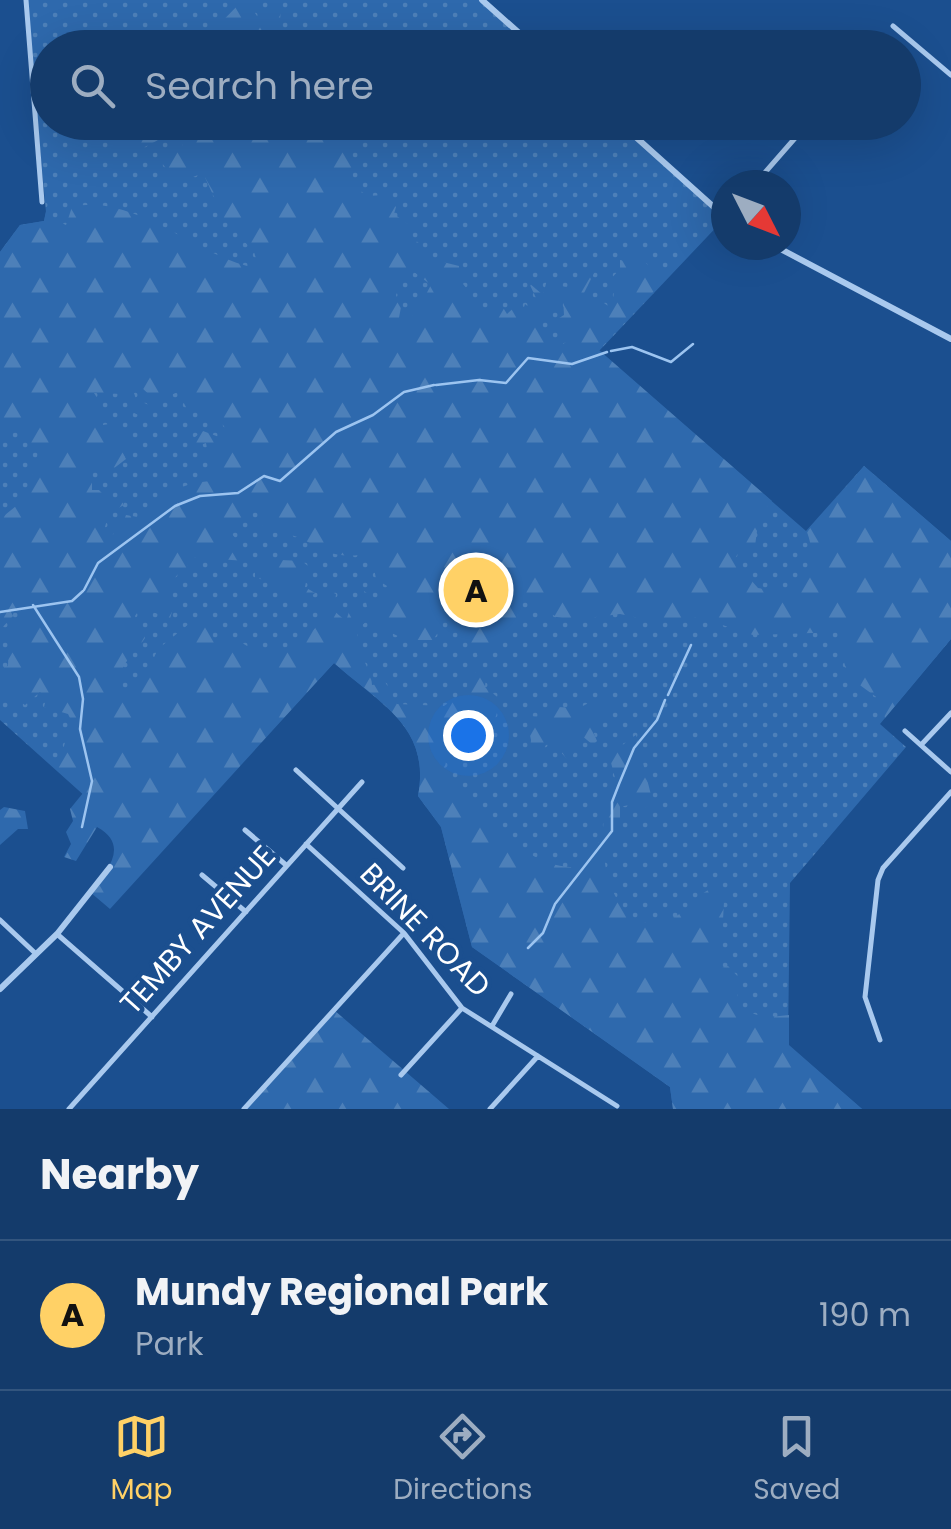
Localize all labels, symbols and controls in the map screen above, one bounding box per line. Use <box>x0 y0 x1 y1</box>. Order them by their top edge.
search box <box>30 30 921 140</box>
icon: search <box>65 58 120 113</box>
text: Search here <box>145 59 374 112</box>
north arrow <box>711 170 801 260</box>
pin: A <box>444 552 508 628</box>
your location <box>443 710 494 761</box>
street label: TEMBY AVENUE <box>110 836 285 1024</box>
street label: BRINE ROAD <box>350 853 500 1006</box>
text: Nearby <box>40 1145 199 1204</box>
text: Mundy Regional Park <box>135 1265 548 1318</box>
text: A <box>61 1292 84 1337</box>
text: 190 m <box>819 1292 911 1337</box>
text: Park <box>135 1321 204 1366</box>
tab: Map <box>110 1409 172 1511</box>
tab: Directions <box>393 1409 532 1511</box>
tab: Saved <box>753 1409 841 1511</box>

